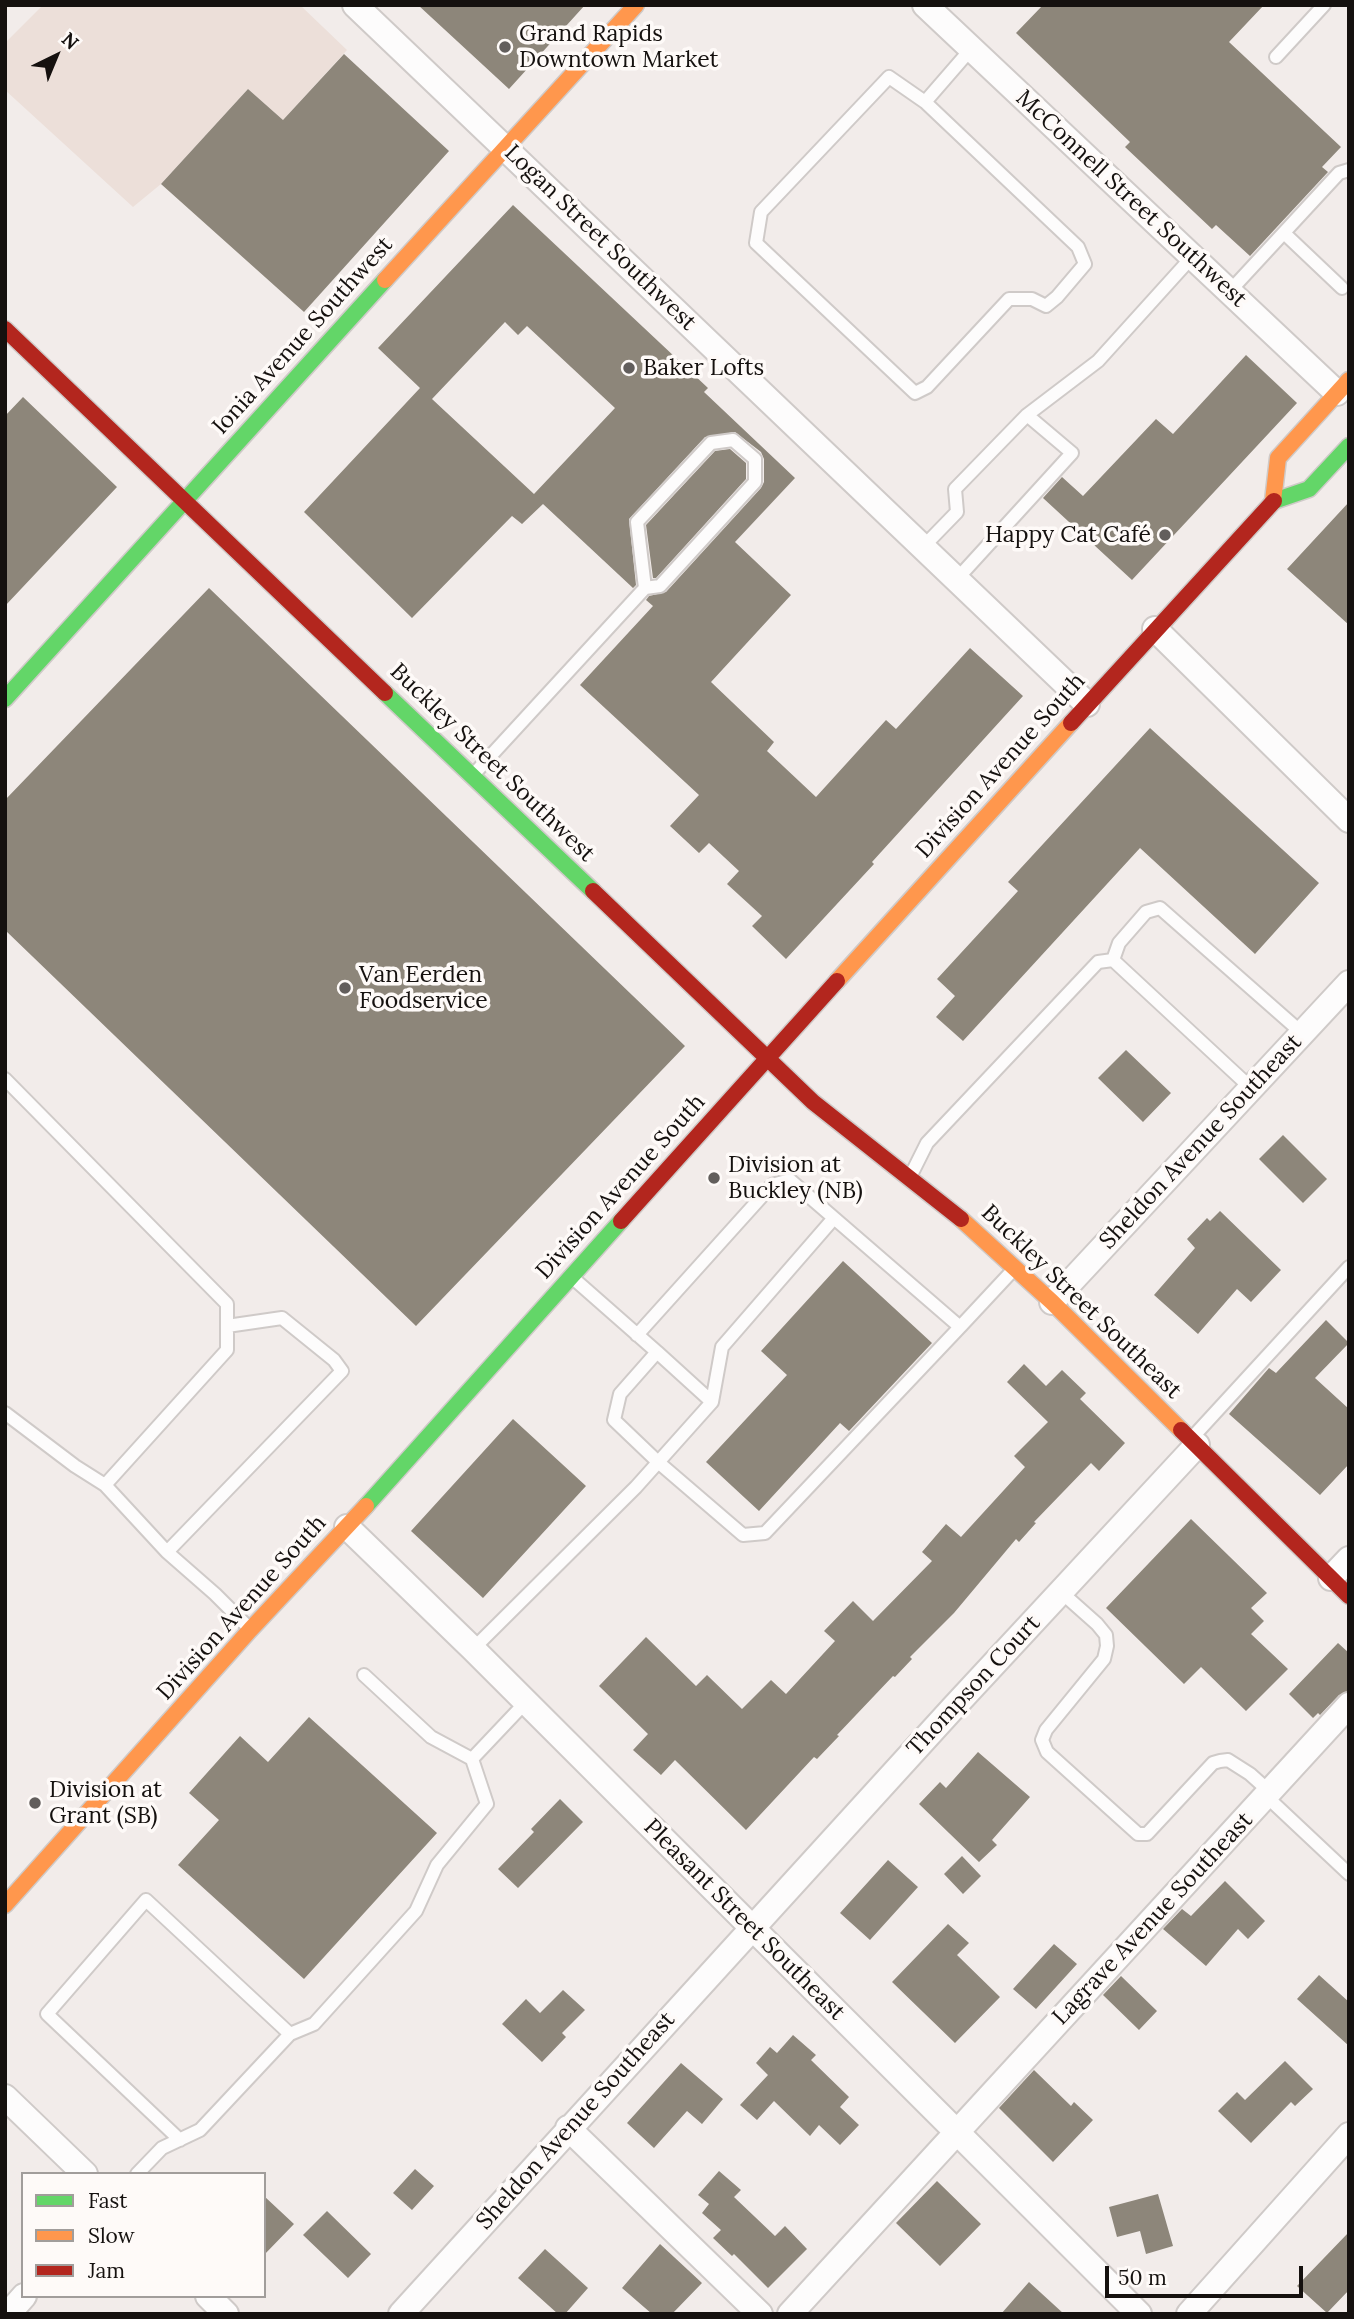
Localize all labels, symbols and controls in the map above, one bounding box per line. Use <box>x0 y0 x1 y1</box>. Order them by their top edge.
place label: Grand Rapids Downtown Market <box>519 20 718 74</box>
north arrow <box>21 21 91 91</box>
text: N <box>57 27 84 54</box>
marker: Grand Rapids Downtown Market <box>497 39 513 55</box>
street label: McConnell Street Southwest <box>1010 85 1252 313</box>
street label: Logan Street Southwest <box>498 139 702 337</box>
street label: Ionia Avenue Southwest <box>207 232 399 440</box>
place label: Baker Lofts <box>643 354 764 382</box>
marker: Baker Lofts <box>621 360 637 376</box>
place label: Happy Cat Café <box>985 521 1151 549</box>
marker: Happy Cat Café <box>1157 527 1173 543</box>
street label: Buckley Street Southwest <box>384 658 600 868</box>
street label: Division Avenue South <box>911 668 1091 864</box>
place label: Van Eerden Foodservice <box>359 961 488 1015</box>
marker: Van Eerden Foodservice <box>337 980 353 996</box>
street label: Sheldon Avenue Southeast <box>1094 1029 1308 1255</box>
street label: Division Avenue South <box>531 1089 711 1285</box>
place label: Division at Buckley (NB) <box>728 1151 863 1205</box>
marker: Division at Buckley (NB) <box>706 1170 722 1186</box>
street label: Buckley Street Southeast <box>975 1199 1187 1405</box>
street label: Division Avenue South <box>152 1510 332 1706</box>
street label: Thompson Court <box>902 1610 1046 1762</box>
place label: Division at Grant (SB) <box>49 1776 162 1830</box>
marker: Division at Grant (SB) <box>27 1795 43 1811</box>
street label: Lagrave Avenue Southeast <box>1047 1807 1259 2031</box>
street label: Pleasant Street Southeast <box>638 1814 850 2026</box>
street label: Sheldon Avenue Southeast <box>471 2006 681 2236</box>
legend <box>21 2172 266 2298</box>
text: Fast <box>88 2187 127 2214</box>
text: Slow <box>88 2222 135 2249</box>
scale bar <box>1109 2252 1307 2296</box>
text: Jam <box>88 2257 125 2284</box>
text: 50 m <box>1118 2264 1167 2291</box>

